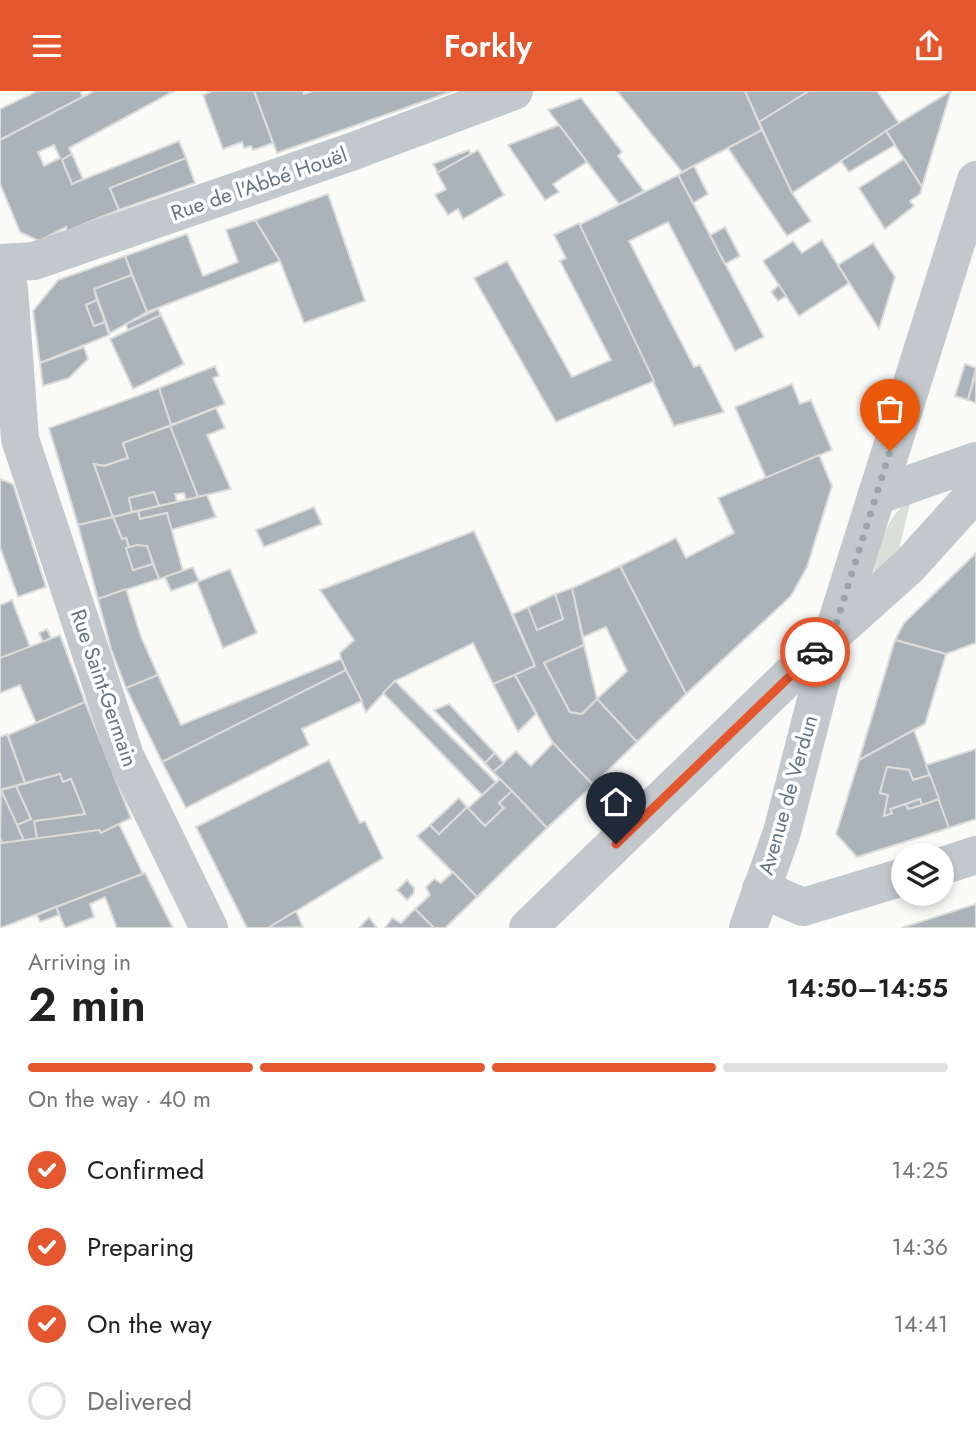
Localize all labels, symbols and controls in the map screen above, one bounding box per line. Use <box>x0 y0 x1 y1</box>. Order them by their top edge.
text: Forkly <box>444 23 532 69</box>
icon: menu <box>28 27 66 65</box>
icon: share <box>910 27 948 65</box>
street label: Rue de l'Abbé Houël <box>167 140 351 228</box>
pin <box>860 379 920 451</box>
icon: bag <box>871 390 909 428</box>
street label: Rue Saint-Germain <box>63 605 145 771</box>
courier <box>780 617 850 687</box>
icon: car <box>796 633 834 671</box>
street label: Avenue de Verdun <box>751 712 825 878</box>
pin <box>586 772 646 844</box>
icon: home <box>597 783 635 821</box>
map controls <box>891 843 954 906</box>
button: layers <box>891 843 954 906</box>
text: Arriving in <box>28 945 131 979</box>
text: 14:50–14:55 <box>787 969 948 1007</box>
text: 2 min <box>28 972 146 1038</box>
text: On the way · 40 m <box>28 1082 211 1116</box>
icon: check <box>28 1151 66 1189</box>
text: Confirmed <box>87 1151 204 1189</box>
text: 14:25 <box>891 1153 948 1187</box>
icon: check <box>28 1228 66 1266</box>
text: Preparing <box>87 1228 194 1266</box>
text: 14:36 <box>892 1230 948 1264</box>
icon: check <box>28 1305 66 1343</box>
text: On the way <box>87 1305 212 1343</box>
text: 14:41 <box>894 1307 948 1341</box>
text: Delivered <box>87 1382 192 1420</box>

